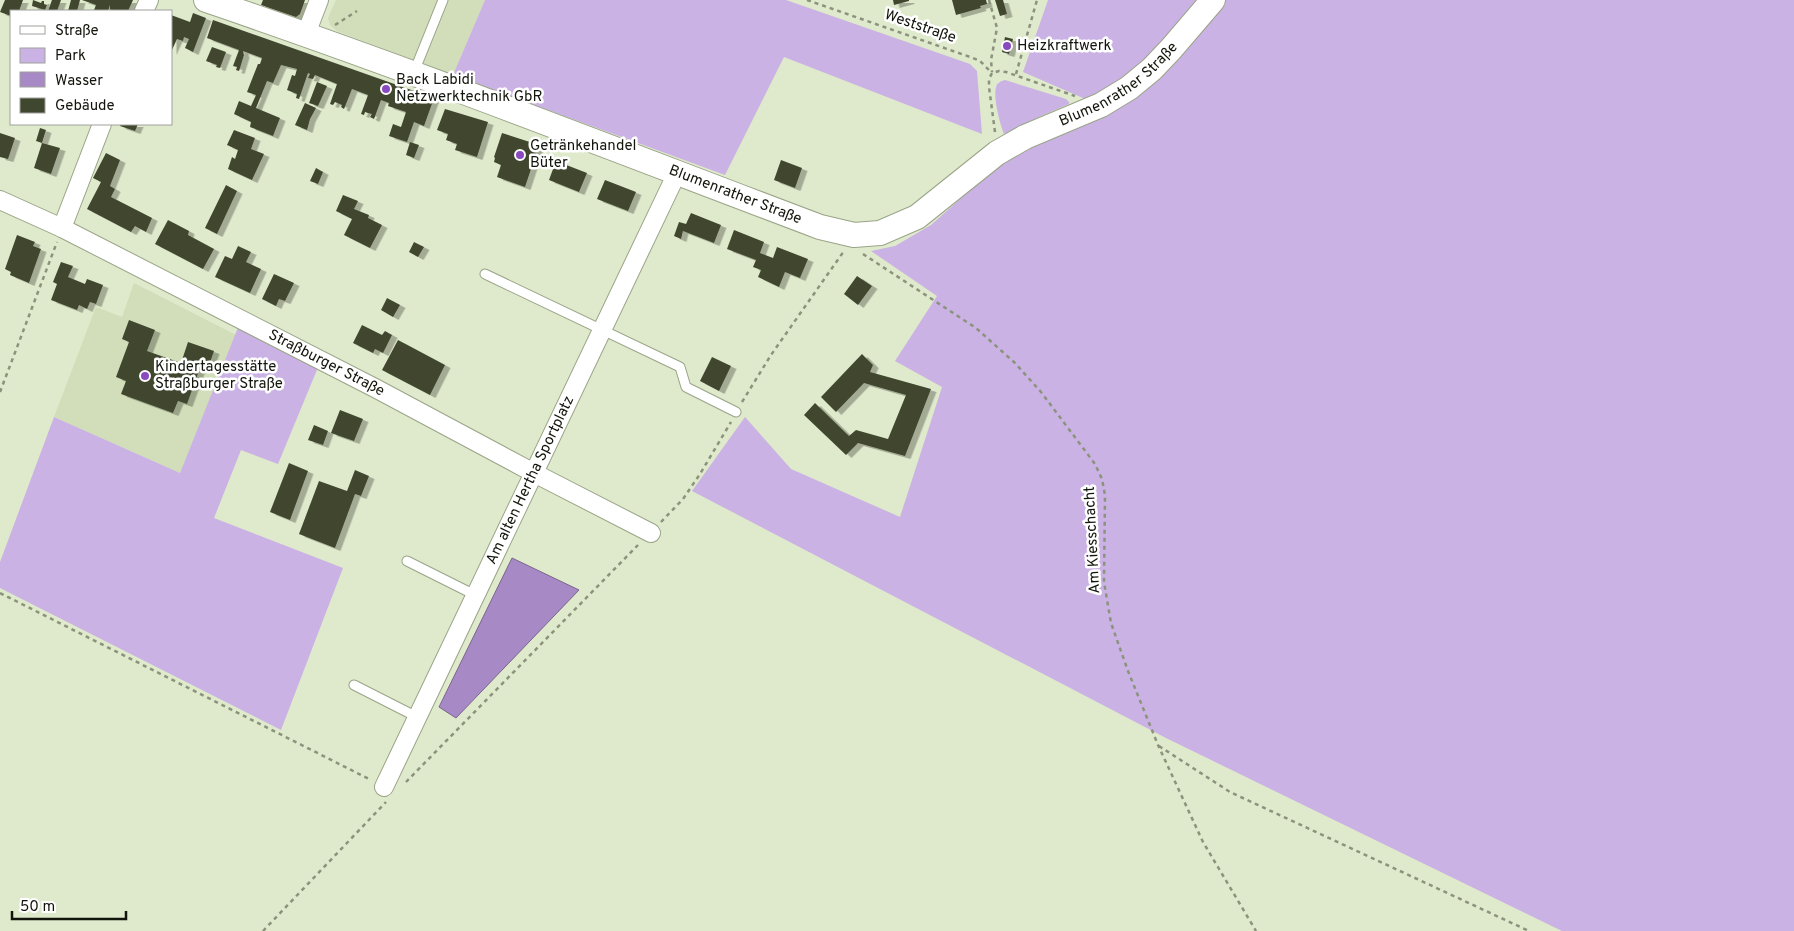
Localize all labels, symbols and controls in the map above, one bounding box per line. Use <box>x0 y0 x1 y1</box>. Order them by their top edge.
street label: Weststraße <box>882 6 958 48</box>
legend <box>10 10 172 125</box>
text: Straße <box>55 22 99 41</box>
place label: Heizkraftwerk <box>1017 37 1112 56</box>
street label: Blumenrather Straße <box>1056 38 1182 131</box>
marker: Heizkraftwerk <box>1001 40 1013 52</box>
text: Park <box>55 47 86 66</box>
place label: Back Labidi Netzwerktechnik GbR <box>396 71 542 107</box>
text: Wasser <box>55 72 103 91</box>
marker: Back Labidi Netzwerktechnik GbR <box>380 83 392 95</box>
text: Gebäude <box>55 97 115 116</box>
place label: Getränkehandel Büter <box>530 137 636 173</box>
marker: Getränkehandel Büter <box>514 149 526 161</box>
street label: Blumenrather Straße <box>666 161 804 229</box>
street label: Straßburger Straße <box>265 326 388 401</box>
place label: Kindertagesstätte Straßburger Straße <box>155 358 283 394</box>
marker: Kindertagesstätte Straßburger Straße <box>139 370 151 382</box>
street label: Am alten Hertha Sportplatz <box>482 393 579 568</box>
street label: Am Kiesschacht <box>1081 486 1105 594</box>
scale bar <box>12 888 126 920</box>
text: 50 m <box>20 898 55 917</box>

